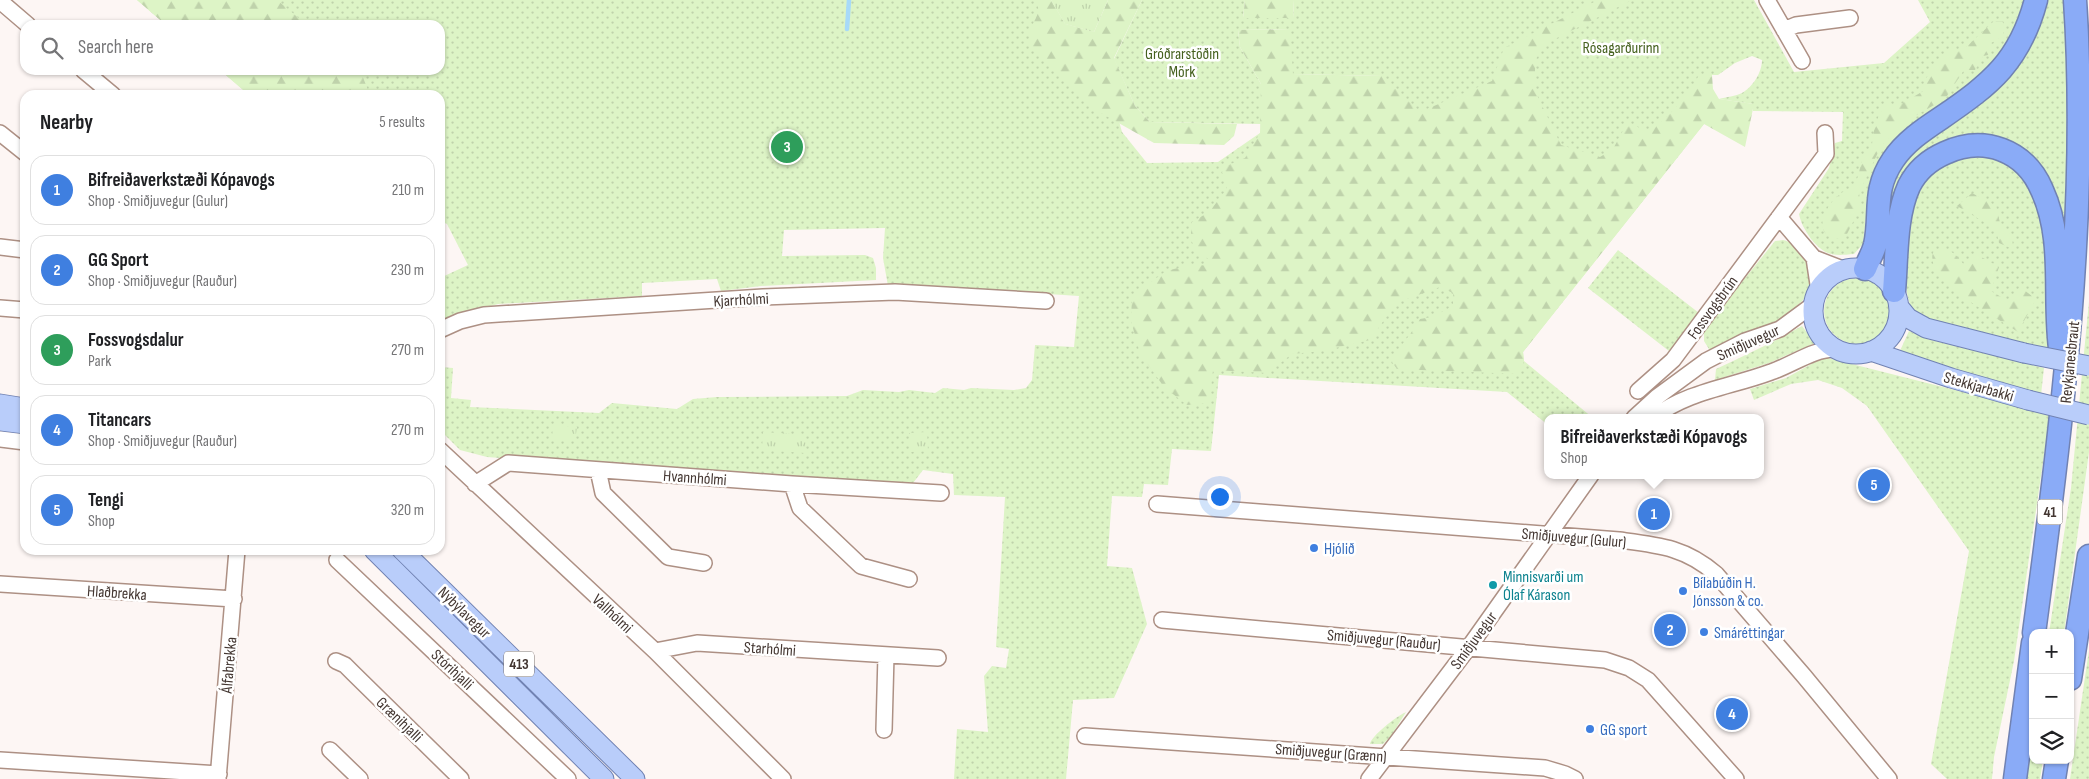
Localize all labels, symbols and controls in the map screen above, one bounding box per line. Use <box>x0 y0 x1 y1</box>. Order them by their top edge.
search box <box>20 20 445 75</box>
icon: search <box>38 34 66 62</box>
text: Search here <box>78 36 154 59</box>
park label: Rósagarðurinn <box>1583 39 1659 58</box>
park label: Gróðrarstöðin Mörk <box>1145 45 1219 82</box>
text: Nearby <box>40 110 93 135</box>
text: 5 results <box>379 113 425 132</box>
pin: 3 <box>771 128 803 166</box>
text: Bifreiðaverkstæði Kópavogs <box>88 169 275 192</box>
text: 1 <box>54 181 60 200</box>
text: 210 m <box>392 181 424 200</box>
text: Shop · Smiðjuvegur (Gulur) <box>88 192 228 211</box>
text: GG Sport <box>88 249 148 272</box>
text: 2 <box>53 261 61 280</box>
text: 230 m <box>391 261 424 280</box>
text: Shop · Smiðjuvegur (Rauður) <box>88 272 237 291</box>
street label: Fossvogsbrún <box>1684 273 1742 343</box>
street label: Kjarrhólmi <box>713 290 769 311</box>
street label: Reykjanesbraut <box>2057 320 2084 404</box>
street label: Smiðjuvegur <box>1714 321 1783 366</box>
text: Fossvogsdalur <box>88 329 184 352</box>
text: 3 <box>53 341 61 360</box>
text: 270 m <box>391 341 424 360</box>
text: Park <box>88 352 111 371</box>
street label: Stekkjarbakki <box>1941 368 2016 406</box>
text: Titancars <box>88 409 151 432</box>
popup <box>1544 414 1764 479</box>
text: 4 <box>53 421 61 440</box>
text: 270 m <box>391 421 424 440</box>
text: Bifreiðaverkstæði Kópavogs <box>1561 426 1747 449</box>
text: Shop · Smiðjuvegur (Rauður) <box>88 432 237 451</box>
text: Shop <box>1561 449 1588 468</box>
pin: 5 <box>1858 466 1890 504</box>
street label: Hvannhólmi <box>662 467 727 490</box>
your location <box>1207 484 1233 510</box>
text: Tengi <box>88 489 124 512</box>
pin: 1 <box>1638 495 1670 533</box>
road number: 41 <box>2038 500 2062 524</box>
text: 5 <box>53 501 61 520</box>
text: 320 m <box>391 501 424 520</box>
text: Shop <box>88 512 115 531</box>
street label: Smiðjuvegur (Gulur) <box>1521 524 1627 553</box>
place label: Hjólið <box>1324 540 1355 559</box>
marker: Hjólið <box>1308 542 1320 554</box>
place label: Minnisvarði um Ólaf Kárason <box>1503 568 1583 605</box>
place label: Bílabúðin H. Jónsson & co. <box>1692 574 1764 611</box>
marker: Minnisvarði um Ólaf Kárason <box>1487 579 1499 591</box>
street label: Hlaðbrekka <box>86 582 147 605</box>
street label: Nýbýlavegur <box>434 583 495 643</box>
marker: Bílabúðin H. Jónsson & co. <box>1677 585 1689 597</box>
street label: Vallhólmi <box>588 591 636 638</box>
street label: Smiðjuvegur <box>1447 608 1502 673</box>
pin: 2 <box>1654 611 1686 649</box>
place label: Smáréttingar <box>1714 624 1785 643</box>
street label: Smiðjuvegur (Rauður) <box>1326 626 1441 655</box>
marker: Smáréttingar <box>1698 626 1710 638</box>
map controls <box>2029 629 2074 764</box>
button: + <box>2029 629 2074 674</box>
street label: Álfabrekka <box>217 636 241 695</box>
street label: Starhólmi <box>743 638 797 661</box>
street label: Stórihjalli <box>427 646 477 694</box>
road number: 413 <box>504 652 534 676</box>
button: − <box>2029 674 2074 719</box>
street label: Grænihjalli <box>372 693 426 747</box>
pin: 4 <box>1716 695 1748 733</box>
button: layers <box>2029 719 2074 764</box>
place label: GG sport <box>1600 721 1647 740</box>
marker: GG sport <box>1584 723 1596 735</box>
street label: Smiðjuvegur (Grænn) <box>1275 740 1387 767</box>

